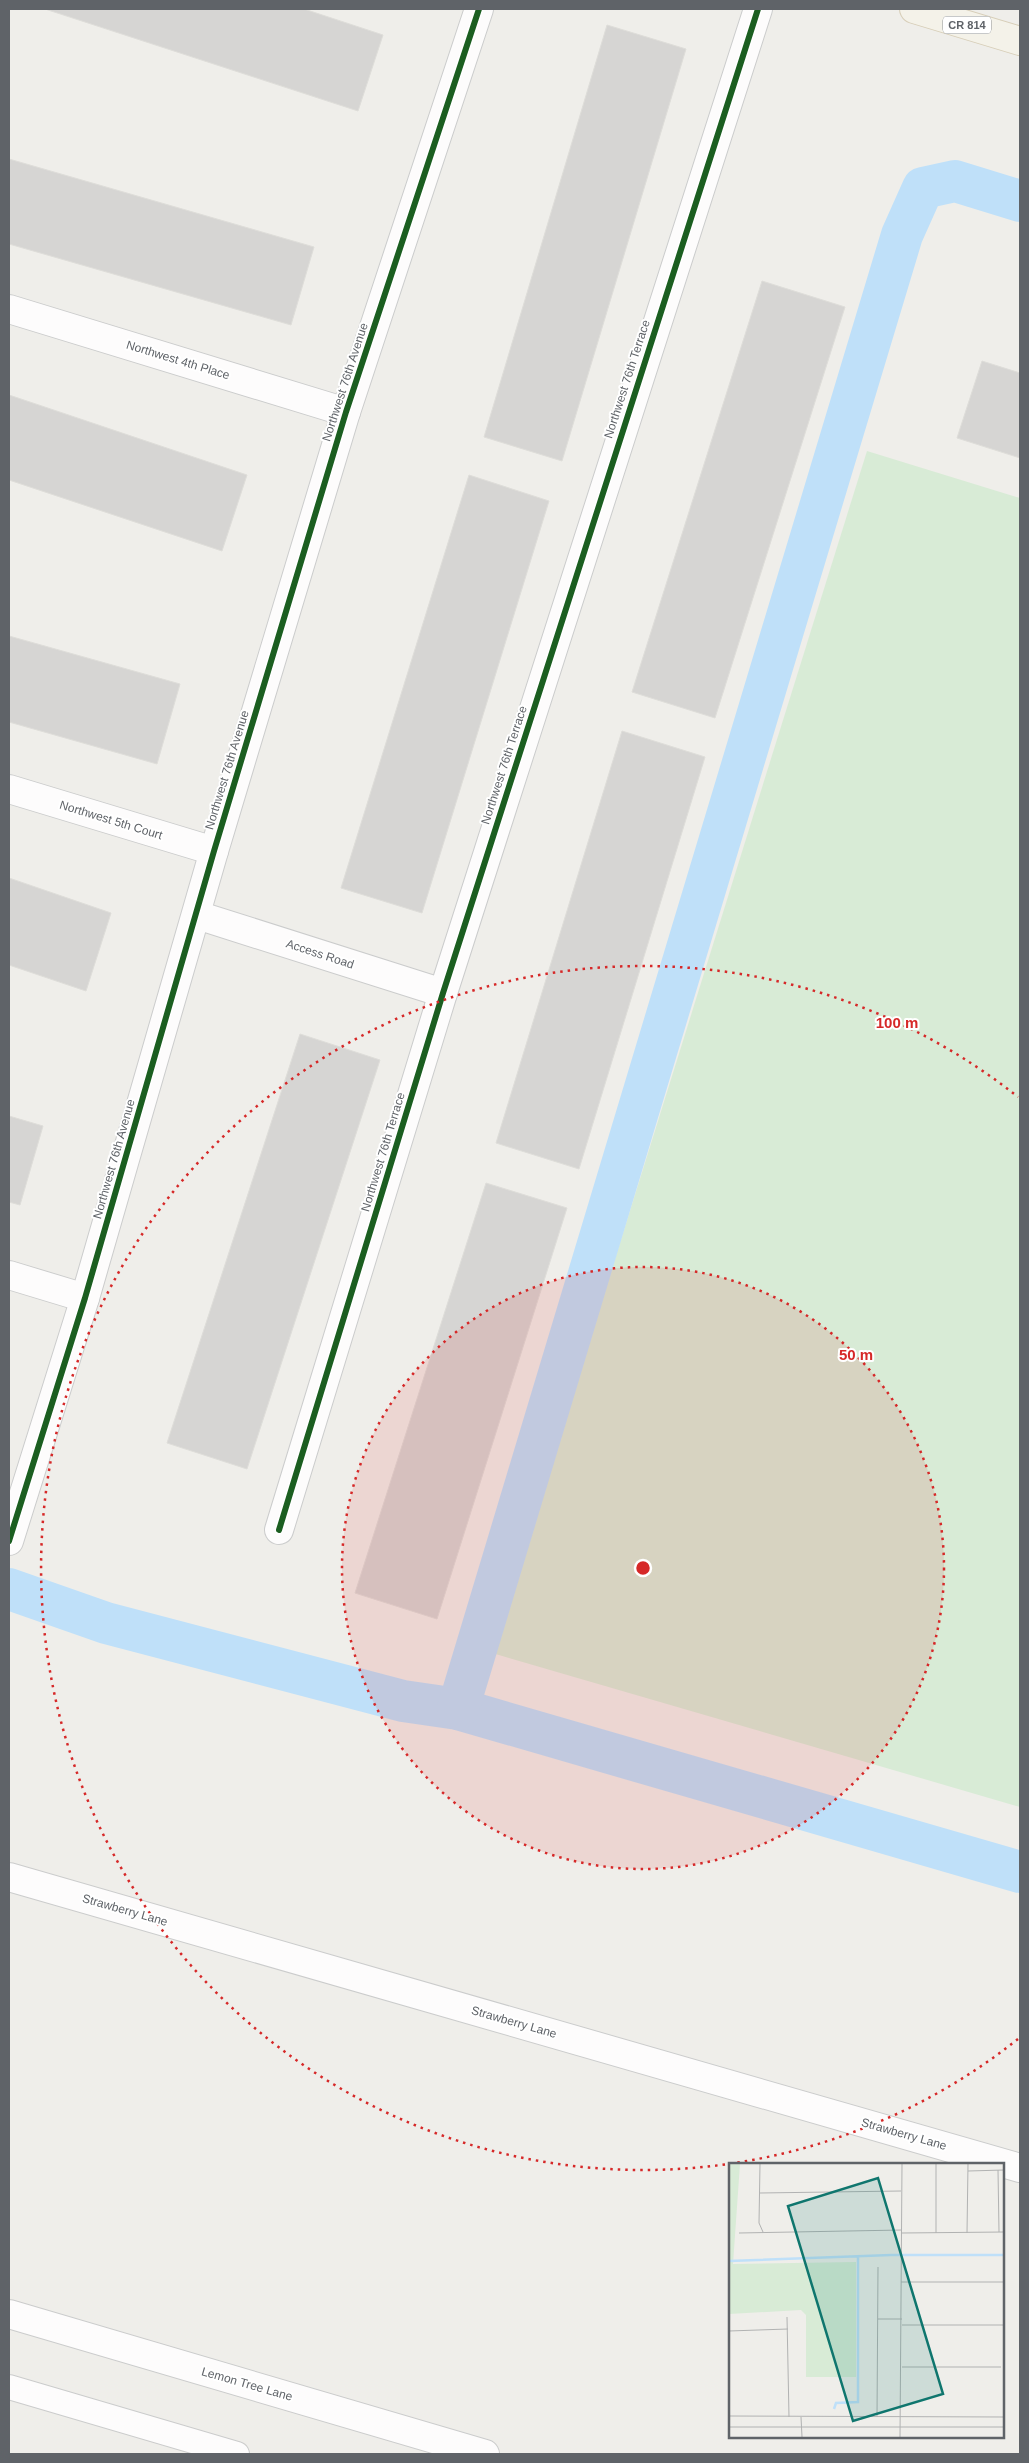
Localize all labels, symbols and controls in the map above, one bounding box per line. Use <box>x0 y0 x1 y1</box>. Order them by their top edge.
road number: CR 814 <box>943 16 991 34</box>
street label: Northwest 76th Terrace <box>601 318 653 440</box>
street label: Northwest 76th Avenue <box>319 321 371 443</box>
street label: Northwest 4th Place <box>125 338 232 382</box>
street label: Northwest 76th Terrace <box>478 704 530 826</box>
street label: Northwest 76th Avenue <box>202 708 252 831</box>
street label: Northwest 5th Court <box>58 798 165 842</box>
street label: Access Road <box>284 936 356 972</box>
text: 100 m <box>876 1014 918 1031</box>
street label: Northwest 76th Terrace <box>358 1090 408 1213</box>
street label: Northwest 76th Avenue <box>90 1097 138 1220</box>
text: 50 m <box>839 1346 873 1363</box>
centre of rings <box>634 1559 652 1577</box>
street label: Strawberry Lane <box>81 1891 170 1929</box>
street label: Strawberry Lane <box>470 2003 559 2041</box>
street label: Strawberry Lane <box>860 2115 949 2153</box>
inset map <box>729 2163 1004 2438</box>
street label: Lemon Tree Lane <box>200 2364 294 2404</box>

